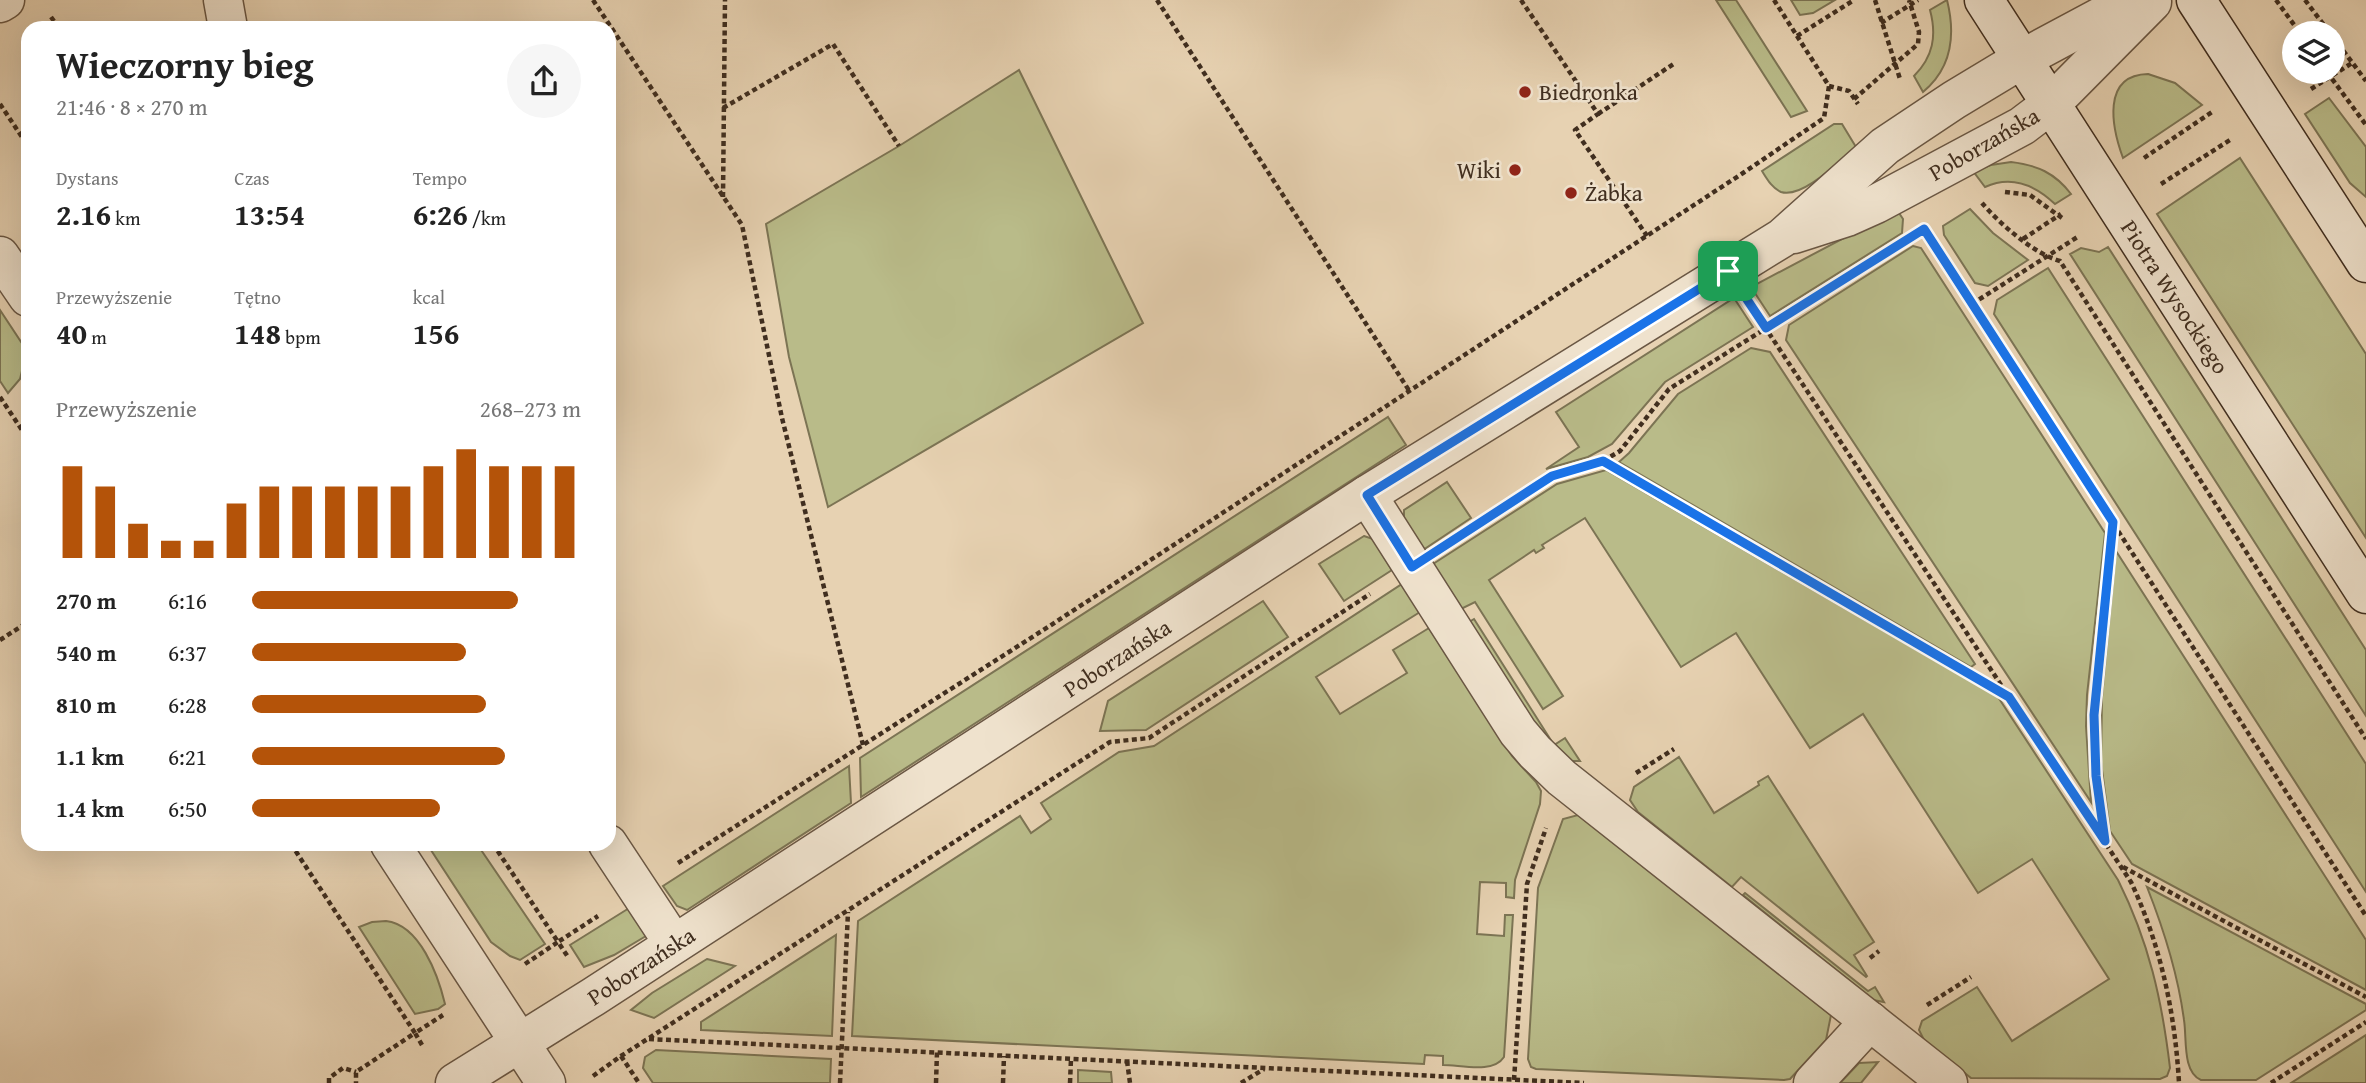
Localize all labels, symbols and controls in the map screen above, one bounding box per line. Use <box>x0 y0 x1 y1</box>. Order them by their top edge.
map controls <box>2282 21 2345 84</box>
button: layers <box>2282 21 2345 84</box>
text: Wieczorny bieg <box>56 36 314 92</box>
button: share <box>507 44 581 118</box>
place label: Biedronka <box>1539 75 1638 108</box>
marker: Biedronka <box>1517 84 1533 100</box>
text: 21:46 · 8 × 270 m <box>56 90 208 123</box>
street label: Poborzańska <box>1922 99 2045 189</box>
place label: Wiki <box>1457 153 1501 186</box>
marker: Wiki <box>1507 162 1523 178</box>
text: Dystans <box>56 164 118 192</box>
text: Czas <box>234 164 270 192</box>
text: Tempo <box>413 164 467 192</box>
place label: Żabka <box>1585 176 1643 209</box>
marker: Żabka <box>1563 185 1579 201</box>
text: 2.16 <box>56 192 111 236</box>
text: 13:54 <box>234 192 305 236</box>
text: 6:26 <box>413 192 468 236</box>
text: km <box>111 204 140 232</box>
text: /km <box>468 204 506 232</box>
street label: Piotra Wysockiego <box>2113 213 2238 380</box>
pin <box>1698 241 1758 301</box>
icon: arrive <box>1709 252 1747 290</box>
text: Przewyższenie <box>56 283 172 311</box>
text: Tętno <box>234 283 281 311</box>
text: kcal <box>413 283 445 311</box>
text: 40 <box>56 311 87 355</box>
text: 148 <box>234 311 281 355</box>
text: 156 <box>413 311 459 355</box>
text: m <box>87 323 107 351</box>
text: bpm <box>281 323 321 351</box>
text: Przewyższenie <box>56 392 197 425</box>
text: 268–273 m <box>480 392 581 425</box>
text: 270 m <box>56 584 117 617</box>
text: 6:16 <box>168 584 207 617</box>
street label: Poborzańska <box>1056 610 1177 705</box>
text: 540 m <box>56 636 117 669</box>
text: 6:37 <box>168 636 207 669</box>
text: 810 m <box>56 688 117 721</box>
text: 6:28 <box>168 688 207 721</box>
text: 1.1 km <box>56 740 124 773</box>
text: 6:21 <box>168 740 207 773</box>
text: 1.4 km <box>56 792 124 825</box>
text: 6:50 <box>168 792 207 825</box>
street label: Poborzańska <box>580 918 701 1013</box>

